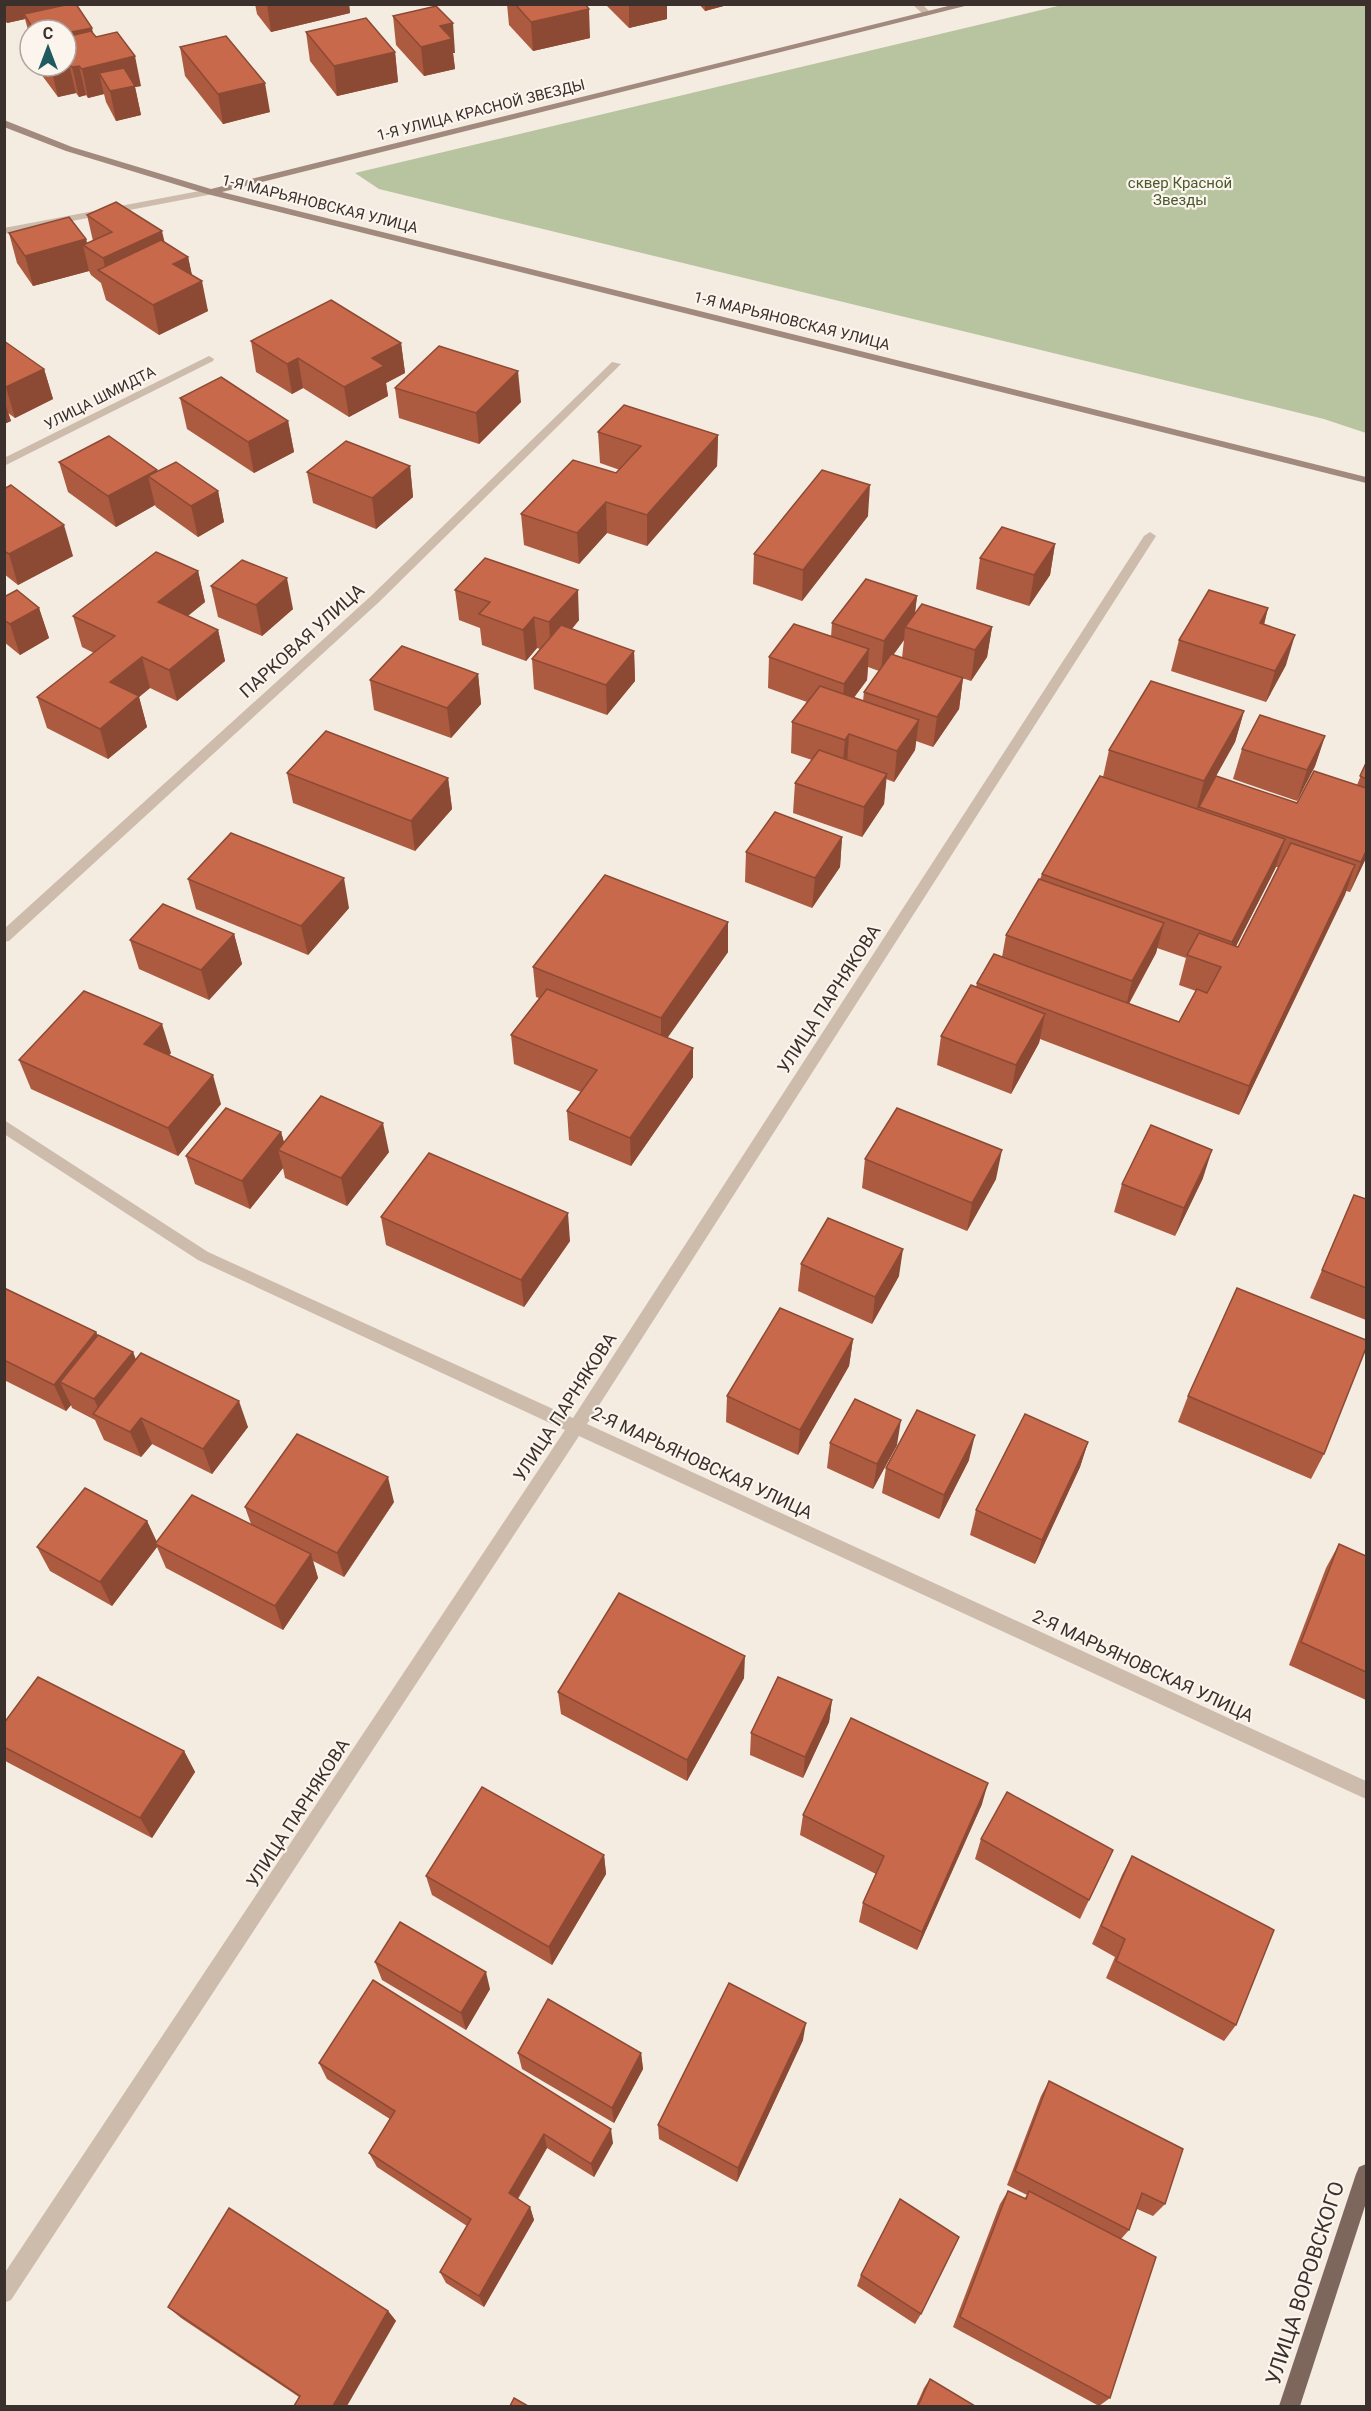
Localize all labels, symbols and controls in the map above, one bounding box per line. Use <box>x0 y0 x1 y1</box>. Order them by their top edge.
north arrow <box>18 18 78 78</box>
text: С <box>43 24 53 43</box>
street label: 1-Я УЛИЦА КРАСНОЙ ЗВЕЗДЫ <box>375 75 587 145</box>
street label: 1-Я МАРЬЯНОВСКАЯ УЛИЦА <box>220 171 420 237</box>
park label: сквер Красной Звезды <box>1128 174 1232 209</box>
street label: 1-Я МАРЬЯНОВСКАЯ УЛИЦА <box>692 288 892 354</box>
street label: УЛИЦА ШМИДТА <box>41 362 159 434</box>
street label: ПАРКОВАЯ УЛИЦА <box>235 579 368 702</box>
street label: УЛИЦА ПАРНЯКОВА <box>773 920 885 1077</box>
street label: УЛИЦА ПАРНЯКОВА <box>509 1328 621 1485</box>
street label: 2-Я МАРЬЯНОВСКАЯ УЛИЦА <box>588 1402 816 1523</box>
street label: 2-Я МАРЬЯНОВСКАЯ УЛИЦА <box>1029 1605 1257 1726</box>
street label: УЛИЦА ПАРНЯКОВА <box>242 1734 354 1891</box>
street label: УЛИЦА ВОРОВСКОГО <box>1261 2178 1349 2388</box>

